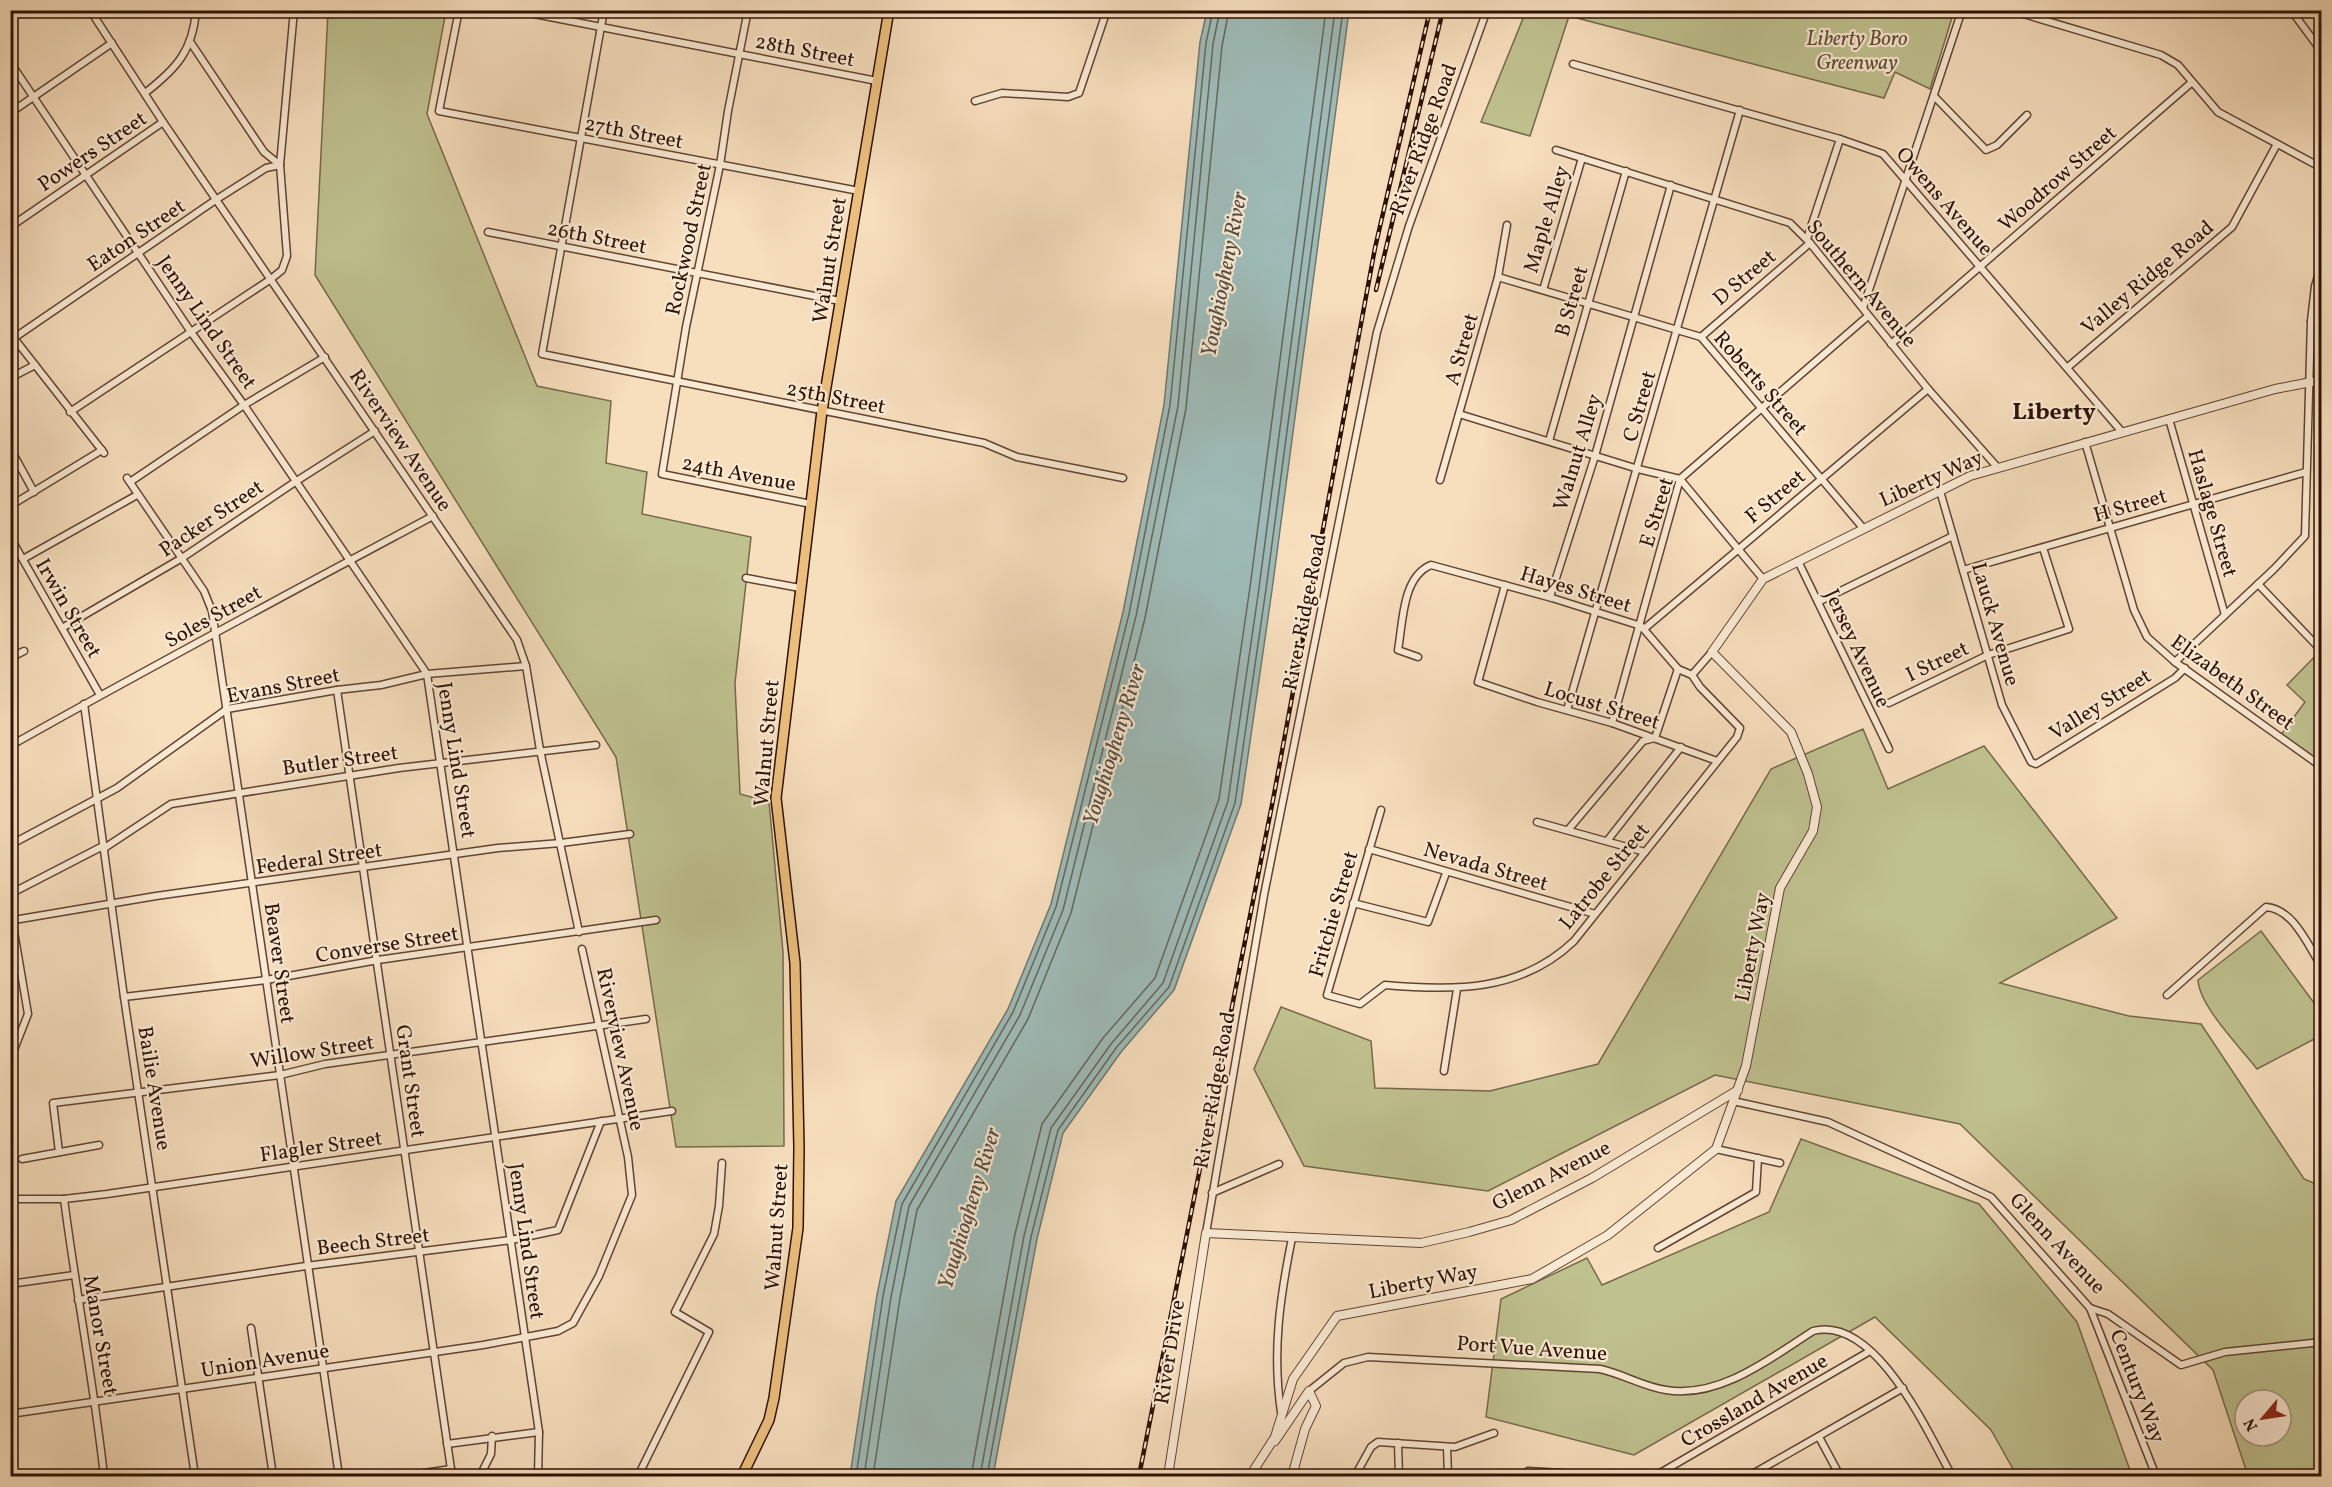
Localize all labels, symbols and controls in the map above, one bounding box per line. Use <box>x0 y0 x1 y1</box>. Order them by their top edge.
park label: Liberty Boro Greenway <box>1806 25 1908 78</box>
street label: 28th Street <box>752 28 857 75</box>
street label: River Ridge Road <box>1384 60 1465 219</box>
street label: Powers Street <box>33 105 153 199</box>
street label: 27th Street <box>582 110 686 157</box>
street label: Woodrow Street <box>1993 120 2123 239</box>
street label: Owens Avenue <box>1888 141 1999 263</box>
street label: Rockwood Street <box>659 161 720 318</box>
street label: Maple Alley <box>1517 162 1578 277</box>
water label: Youghiogheny River <box>1194 188 1257 360</box>
street label: Eaton Street <box>82 193 192 280</box>
street label: Walnut Street <box>806 195 855 325</box>
street label: Southern Avenue <box>1799 214 1923 354</box>
street label: Valley Ridge Road <box>2075 214 2221 342</box>
street label: 26th Street <box>544 215 649 262</box>
street label: D Street <box>1707 243 1783 313</box>
street label: Jenny Lind Street <box>149 250 263 396</box>
street label: B Street <box>1549 263 1596 340</box>
street label: A Street <box>1438 310 1487 389</box>
street label: Roberts Street <box>1706 325 1814 443</box>
street label: Riverview Avenue <box>341 364 458 518</box>
street label: C Street <box>1616 367 1664 445</box>
street label: 25th Street <box>784 375 888 422</box>
street label: Walnut Alley <box>1547 390 1610 514</box>
district label: Liberty <box>2012 396 2096 430</box>
street label: Liberty Way <box>1875 443 1989 515</box>
street label: Haslage Street <box>2179 446 2244 581</box>
street label: 24th Avenue <box>679 449 798 500</box>
street label: F Street <box>1739 463 1812 531</box>
street label: Packer Street <box>154 473 270 565</box>
street label: E Street <box>1633 474 1682 551</box>
street label: H Street <box>2090 482 2170 531</box>
street label: River Ridge Road <box>1276 531 1335 693</box>
street label: Irwin Street <box>27 554 108 664</box>
street label: Lauck Avenue <box>1963 559 2026 690</box>
street label: Hayes Street <box>1516 560 1635 621</box>
street label: Soles Street <box>160 579 268 656</box>
street label: Jersey Avenue <box>1816 584 1897 713</box>
street label: Elizabeth Street <box>2164 628 2300 738</box>
street label: I Street <box>1901 635 1974 690</box>
water label: Youghiogheny River <box>1076 659 1155 830</box>
street label: Evans Street <box>224 661 342 712</box>
street label: Valley Street <box>2044 662 2157 748</box>
street label: Locust Street <box>1540 675 1663 738</box>
street label: Walnut Street <box>748 678 787 808</box>
street label: Jenny Lind Street <box>429 680 482 840</box>
street label: Butler Street <box>280 739 400 784</box>
street label: Latrobe Street <box>1553 817 1657 936</box>
street label: Federal Street <box>254 836 384 883</box>
street label: Nevada Street <box>1420 836 1551 899</box>
street label: Fritchie Street <box>1303 848 1366 981</box>
street label: Liberty Way <box>1729 890 1778 1004</box>
street label: Beaver Street <box>256 901 301 1026</box>
street label: Converse Street <box>314 920 461 971</box>
street label: Riverview Avenue <box>588 965 651 1134</box>
street label: River Ridge Road <box>1187 1009 1244 1171</box>
street label: Grant Street <box>387 1023 432 1140</box>
street label: Bailie Avenue <box>129 1024 178 1152</box>
street label: Willow Street <box>248 1028 376 1077</box>
water label: Youghiogheny River <box>931 1123 1010 1294</box>
street label: Flagler Street <box>258 1125 384 1170</box>
street label: Glenn Avenue <box>1487 1134 1616 1219</box>
street label: Jenny Lind Street <box>500 1161 551 1321</box>
street label: Walnut Street <box>759 1163 796 1292</box>
street label: Glenn Avenue <box>2002 1187 2112 1301</box>
street label: Beech Street <box>315 1221 431 1264</box>
street label: Liberty Way <box>1366 1258 1481 1307</box>
street label: Manor Street <box>75 1273 124 1398</box>
street label: River Drive <box>1148 1298 1193 1407</box>
street label: Century Way <box>2102 1326 2172 1448</box>
street label: Port Vue Avenue <box>1456 1330 1608 1369</box>
street label: Union Avenue <box>199 1337 332 1386</box>
street label: Crossland Avenue <box>1676 1347 1834 1455</box>
north arrow <box>2233 1388 2293 1448</box>
text: N <box>2239 1414 2264 1435</box>

